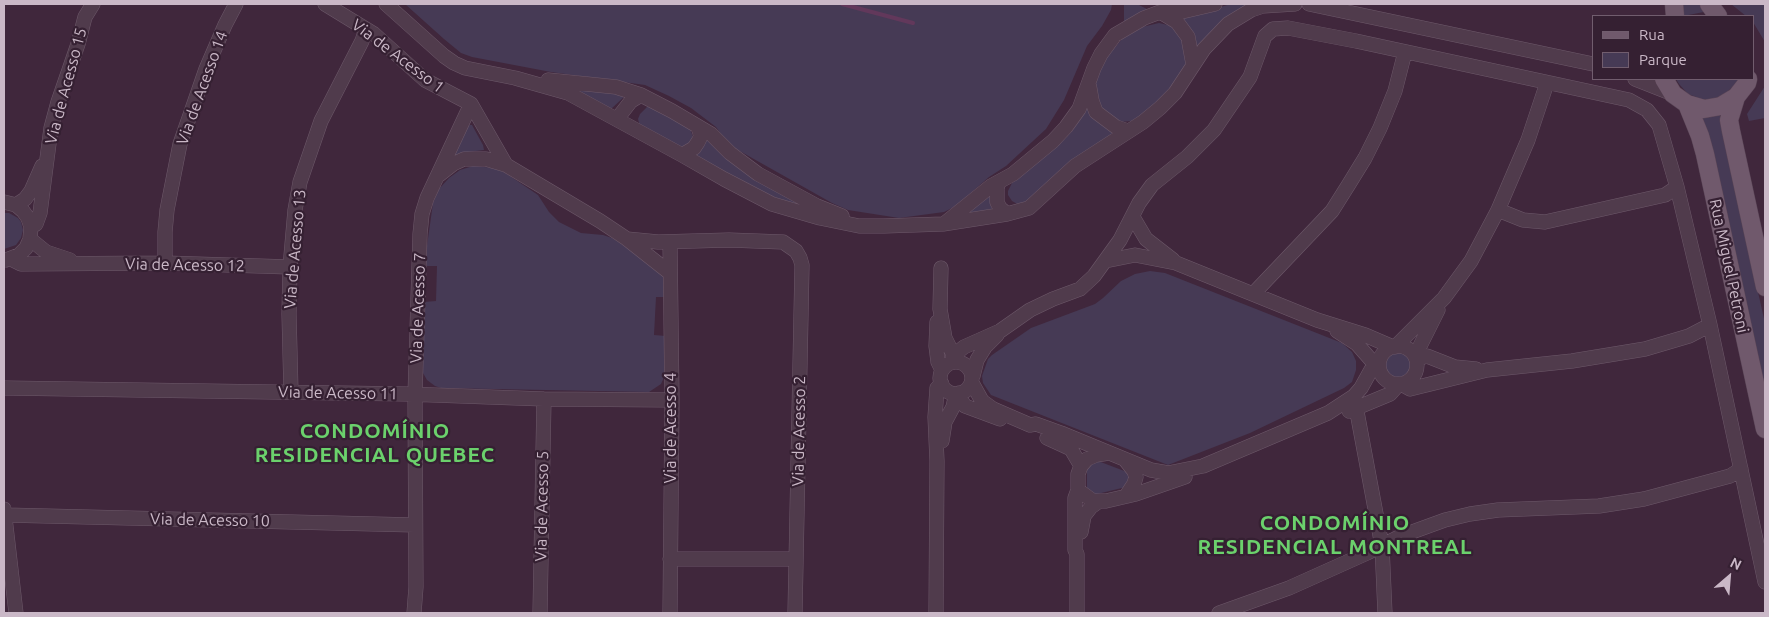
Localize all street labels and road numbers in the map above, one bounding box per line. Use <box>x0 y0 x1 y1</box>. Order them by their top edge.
street label: Via de Acesso 1 <box>348 15 448 97</box>
street label: Via de Acesso 15 <box>41 26 91 146</box>
street label: Via de Acesso 14 <box>172 28 232 148</box>
street label: Via de Acesso 13 <box>280 188 310 310</box>
street label: Rua Miguel Petroni <box>1705 197 1753 335</box>
street label: Via de Acesso 7 <box>406 252 430 364</box>
street label: Via de Acesso 12 <box>125 254 245 276</box>
street label: Via de Acesso 4 <box>661 373 681 483</box>
street label: Via de Acesso 2 <box>788 375 810 487</box>
street label: Via de Acesso 11 <box>278 382 398 404</box>
street label: Via de Acesso 5 <box>531 450 553 562</box>
street label: Via de Acesso 10 <box>150 509 270 531</box>

